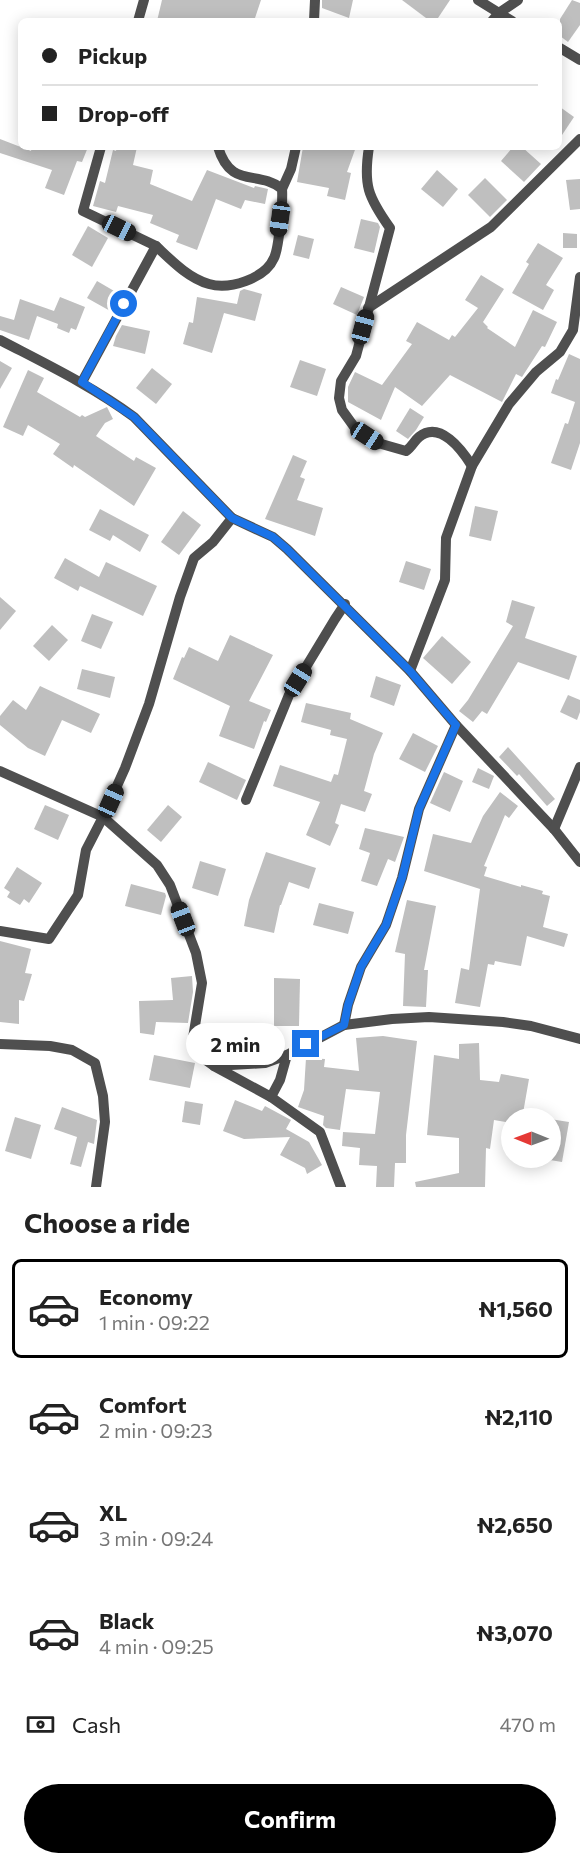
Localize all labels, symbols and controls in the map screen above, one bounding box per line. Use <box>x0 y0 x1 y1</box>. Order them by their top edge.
text: Pickup <box>78 42 147 69</box>
text: Drop-off <box>78 100 169 127</box>
car <box>269 200 291 238</box>
car <box>99 212 139 244</box>
route start <box>110 290 137 317</box>
car <box>350 307 376 347</box>
car <box>347 419 387 453</box>
car <box>281 660 315 700</box>
car <box>95 781 127 821</box>
car <box>168 899 198 939</box>
callout: 2 min <box>186 1023 285 1065</box>
route end <box>292 1030 319 1057</box>
text: 2 min <box>211 1032 260 1056</box>
north arrow <box>501 1108 561 1168</box>
map controls <box>501 1108 561 1168</box>
text: Choose a ride <box>24 1206 190 1239</box>
icon: car <box>27 1282 81 1336</box>
text: Economy <box>99 1283 193 1310</box>
text: ₦1,560 <box>478 1295 553 1322</box>
text: 1 min · 09:22 <box>99 1310 210 1334</box>
icon: car <box>27 1390 81 1444</box>
text: Comfort <box>99 1391 187 1418</box>
text: ₦2,110 <box>484 1403 553 1430</box>
text: 2 min · 09:23 <box>99 1418 213 1442</box>
icon: car <box>27 1498 81 1552</box>
text: XL <box>99 1499 127 1526</box>
text: ₦2,650 <box>477 1511 553 1538</box>
text: 3 min · 09:24 <box>99 1526 213 1550</box>
icon: car <box>27 1606 81 1660</box>
text: Black <box>99 1607 154 1634</box>
text: ₦3,070 <box>476 1619 553 1646</box>
text: 4 min · 09:25 <box>99 1634 214 1658</box>
icon: cash <box>24 1708 57 1741</box>
text: Cash <box>72 1711 121 1738</box>
text: 470 m <box>500 1712 556 1736</box>
button: Confirm <box>24 1784 556 1853</box>

